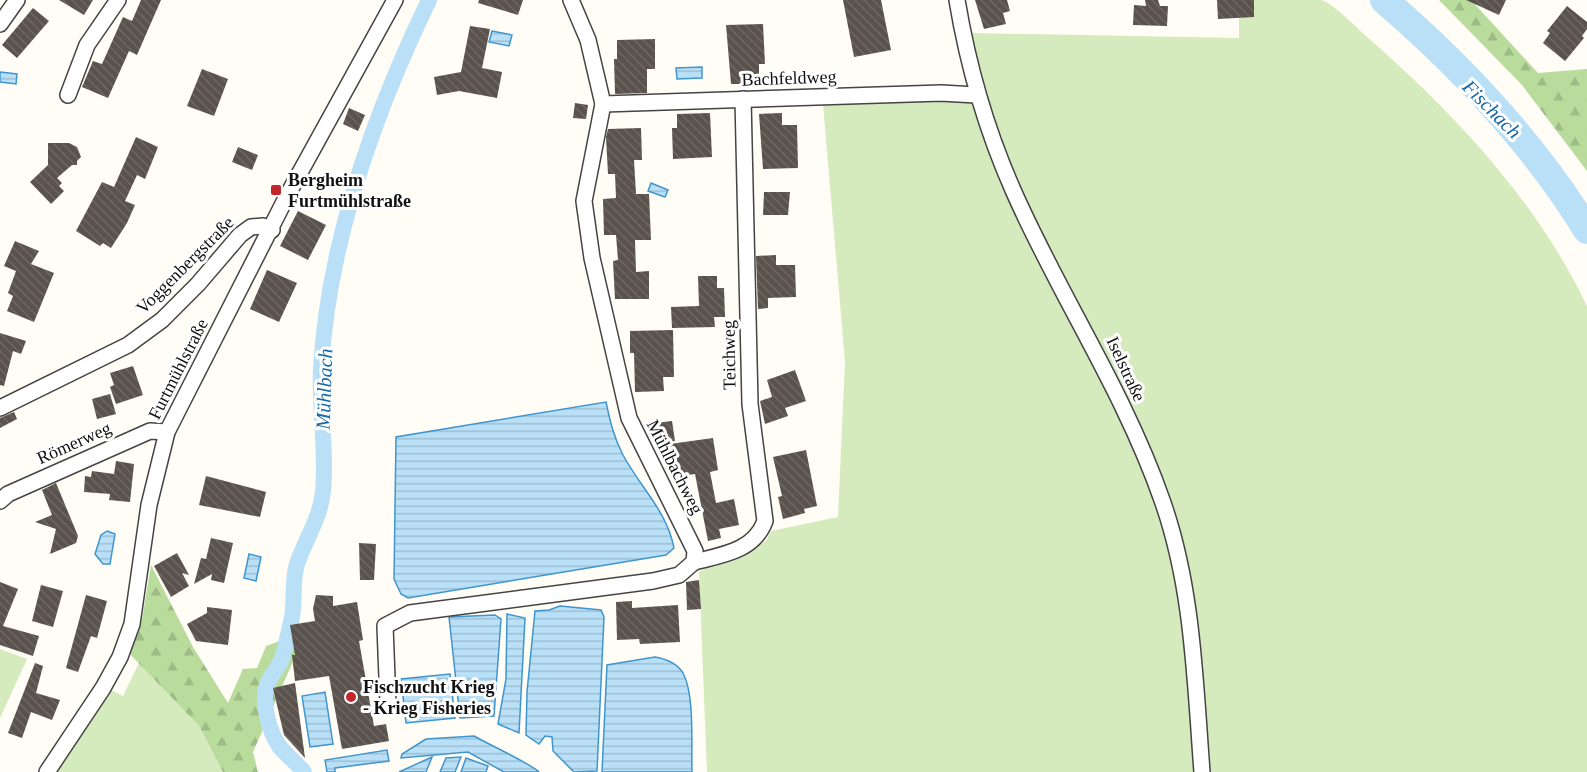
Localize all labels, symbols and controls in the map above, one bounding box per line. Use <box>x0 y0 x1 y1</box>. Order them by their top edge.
street label: Bachfeldweg <box>741 66 837 90</box>
water label: Fischach <box>1458 75 1526 143</box>
place label: Bergheim Furtmühlstraße <box>288 170 411 211</box>
marker: Bergheim Furtmühlstraße <box>269 183 283 197</box>
street label: Voggenbergstraße <box>132 212 238 318</box>
street label: Furtmühlstraße <box>144 315 212 423</box>
street label: Teichweg <box>718 320 740 390</box>
street label: Iselstraße <box>1102 334 1150 404</box>
water label: Mühlbach <box>312 348 336 431</box>
street label: Mühlbachweg <box>643 417 707 517</box>
street label: Römerweg <box>34 418 114 468</box>
place label: Fischzucht Krieg - Krieg Fisheries <box>363 677 494 718</box>
marker: Fischzucht Krieg - Krieg Fisheries <box>344 690 358 704</box>

